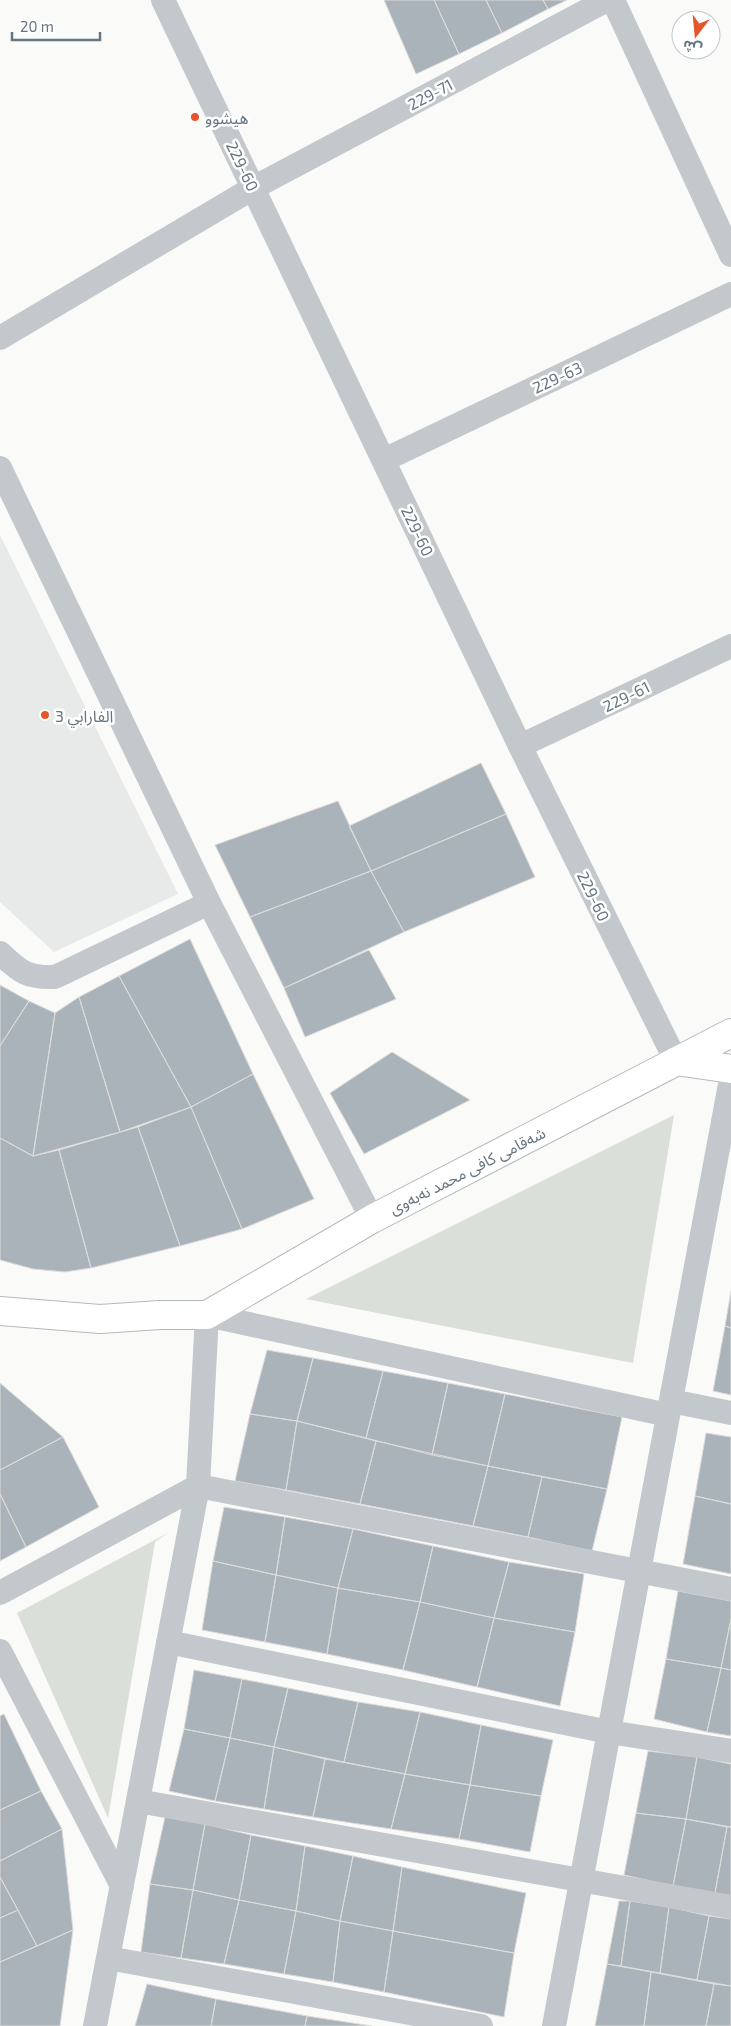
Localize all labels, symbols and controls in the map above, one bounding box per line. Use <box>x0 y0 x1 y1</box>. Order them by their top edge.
scale bar <box>12 10 100 42</box>
north arrow <box>671 10 721 60</box>
text: 20 m <box>20 17 54 35</box>
text: ش <box>681 37 704 59</box>
street label: 229-71 <box>404 74 456 114</box>
place label: هيشوو <box>205 108 248 128</box>
marker: هيشوو <box>189 111 201 123</box>
street label: 229-60 <box>223 138 263 194</box>
street label: 229-63 <box>529 357 585 397</box>
street label: 229-60 <box>398 503 438 559</box>
street label: 229-61 <box>599 677 653 715</box>
place label: الفارابي 3 <box>55 706 113 728</box>
marker: الفارابي 3 <box>39 709 51 721</box>
street label: 229-60 <box>574 868 614 924</box>
street label: شەقامی کافی محمد نەبەوی <box>386 1122 549 1219</box>

